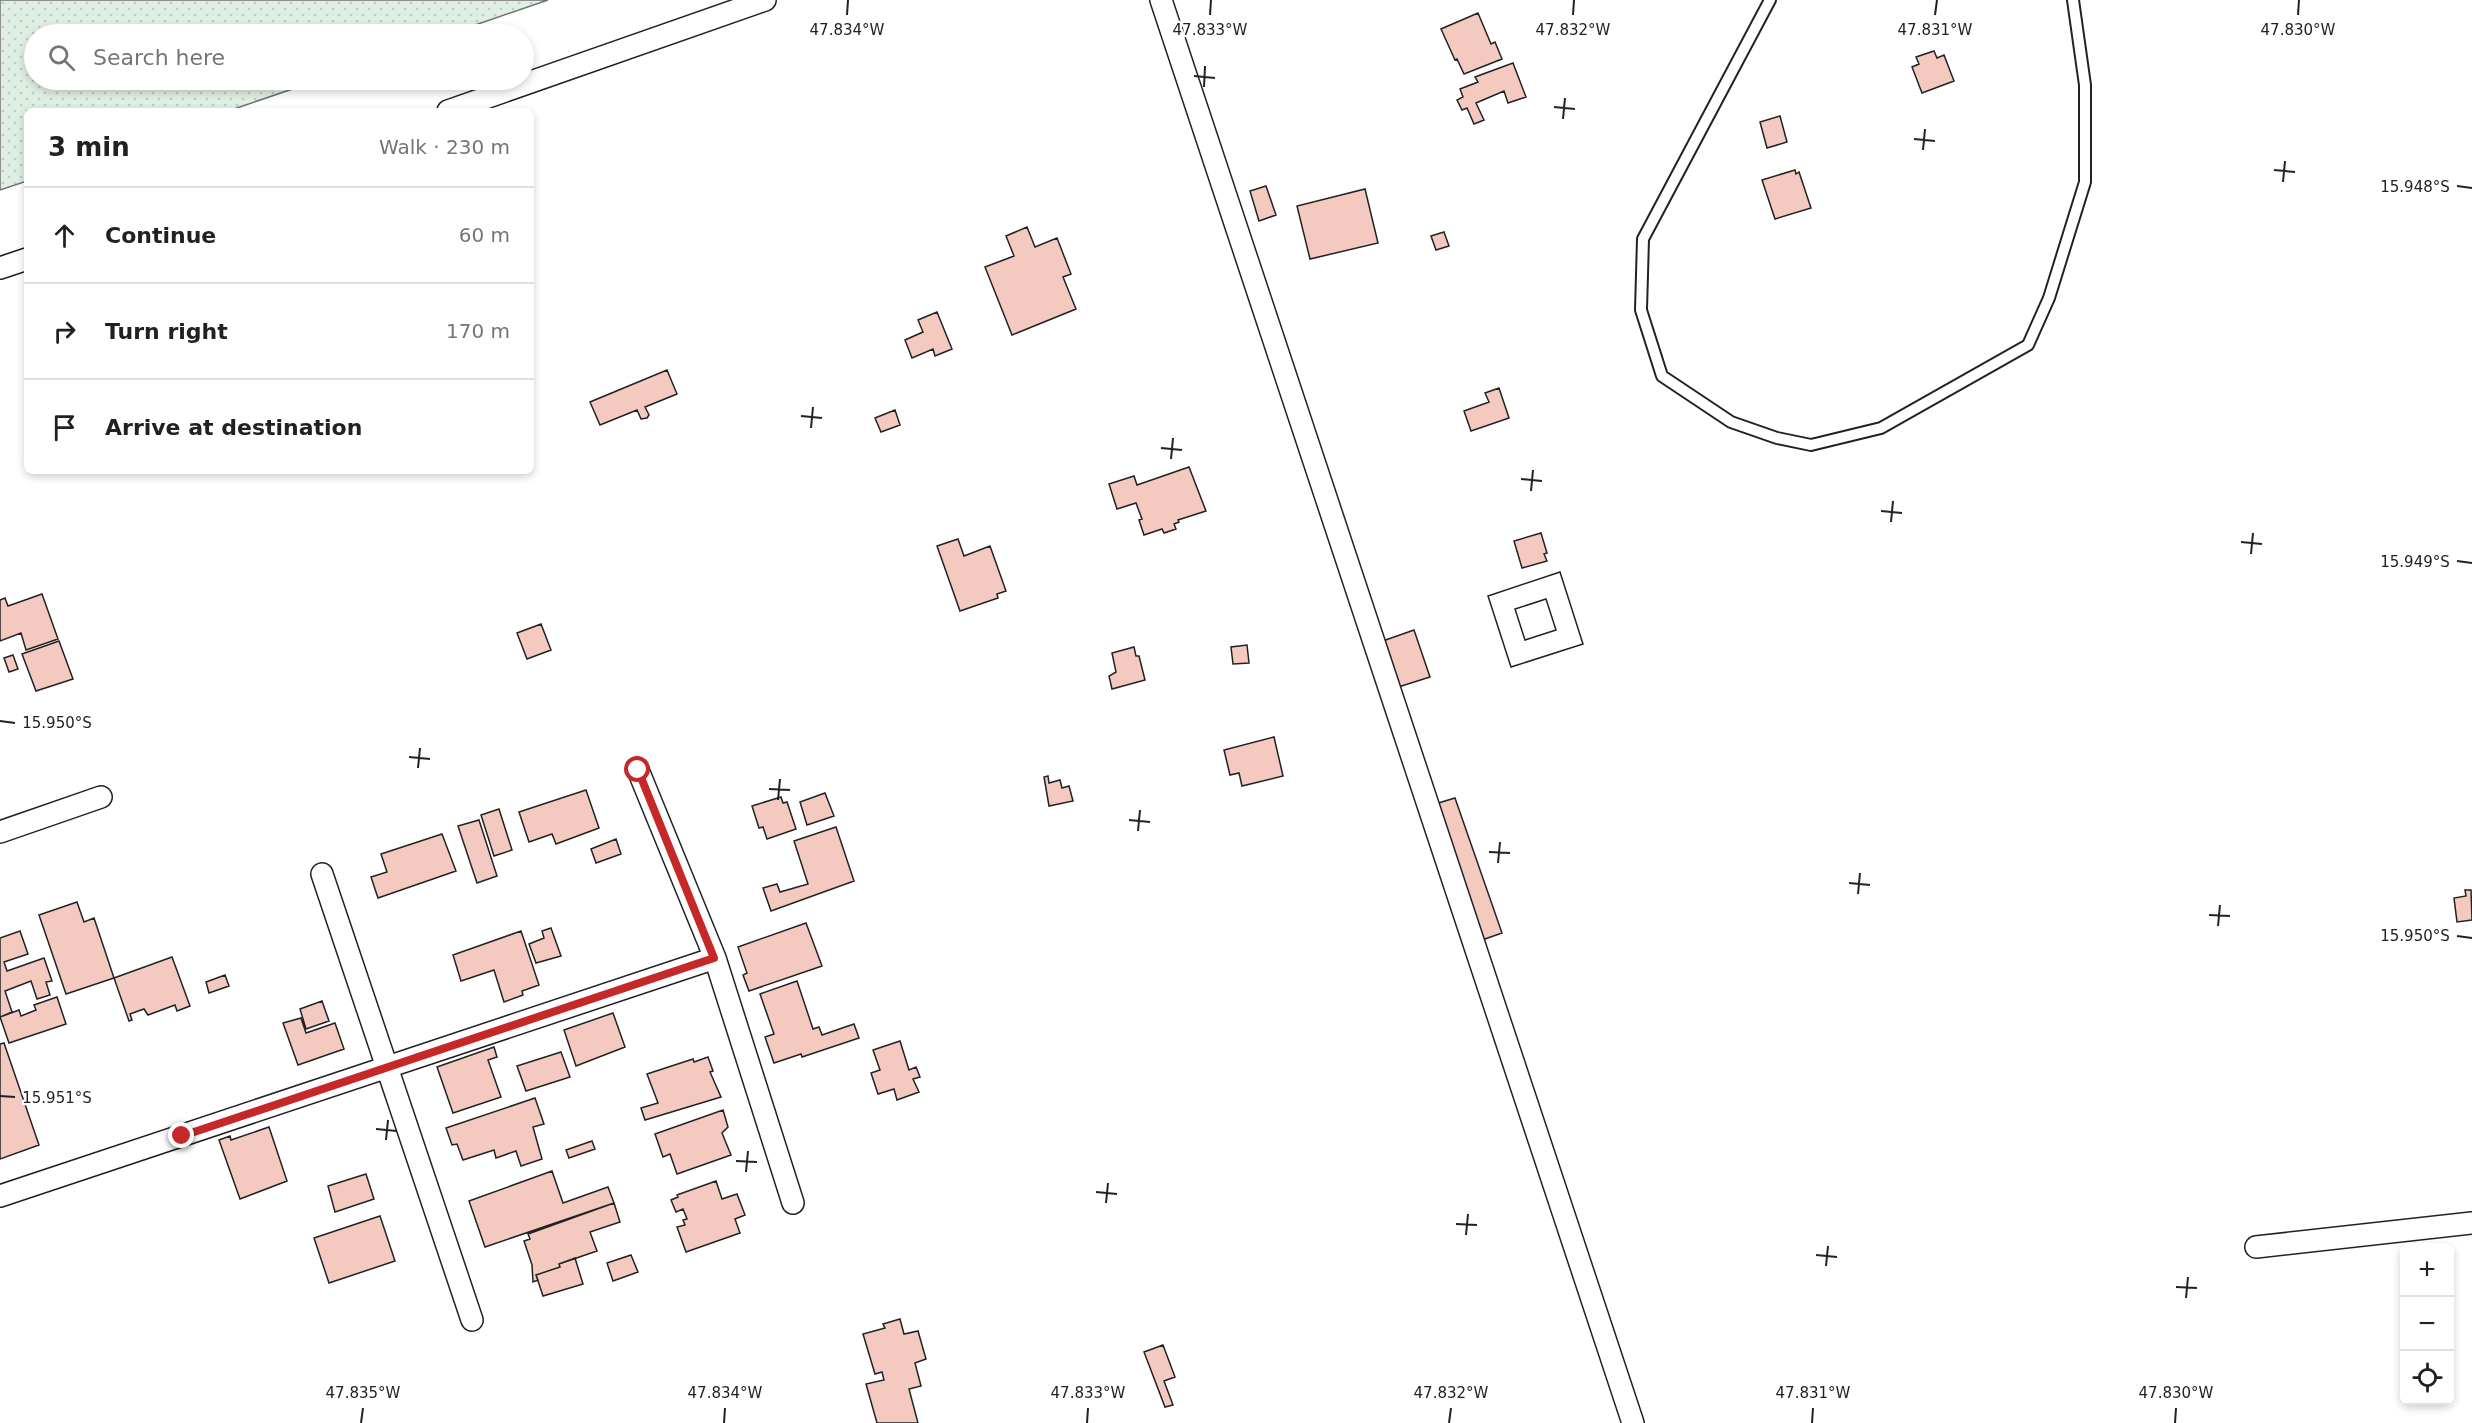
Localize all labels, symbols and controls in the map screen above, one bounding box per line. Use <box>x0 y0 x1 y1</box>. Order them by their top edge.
text: 47.834°W <box>810 21 885 39</box>
text: 47.833°W <box>1173 21 1248 39</box>
text: 47.832°W <box>1536 21 1611 39</box>
text: 47.831°W <box>1898 21 1973 39</box>
text: 47.830°W <box>2261 21 2336 39</box>
search box <box>24 24 534 90</box>
icon: search <box>45 41 78 74</box>
text: Search here <box>93 45 225 70</box>
text: 3 min <box>48 132 130 162</box>
text: Walk · 230 m <box>379 135 510 159</box>
text: 15.948°S <box>2380 178 2450 196</box>
icon: ahead <box>48 219 81 252</box>
text: Continue <box>105 223 216 248</box>
text: 60 m <box>459 223 510 247</box>
icon: right <box>48 315 81 348</box>
text: Turn right <box>105 319 228 344</box>
text: 170 m <box>446 319 510 343</box>
icon: arrive <box>48 411 81 444</box>
text: Arrive at destination <box>105 415 362 440</box>
text: 15.949°S <box>2380 553 2450 571</box>
text: 15.950°S <box>22 714 92 732</box>
route start <box>624 756 650 782</box>
text: 15.950°S <box>2380 927 2450 945</box>
text: 15.951°S <box>22 1089 92 1107</box>
route end <box>168 1122 194 1148</box>
map controls <box>2400 1243 2454 1405</box>
button: + <box>2400 1243 2454 1297</box>
button: − <box>2400 1297 2454 1351</box>
button: locate <box>2400 1351 2454 1405</box>
text: 47.835°W <box>326 1384 401 1402</box>
text: 47.834°W <box>688 1384 763 1402</box>
text: 47.833°W <box>1051 1384 1126 1402</box>
text: 47.832°W <box>1414 1384 1489 1402</box>
text: 47.831°W <box>1776 1384 1851 1402</box>
text: 47.830°W <box>2139 1384 2214 1402</box>

